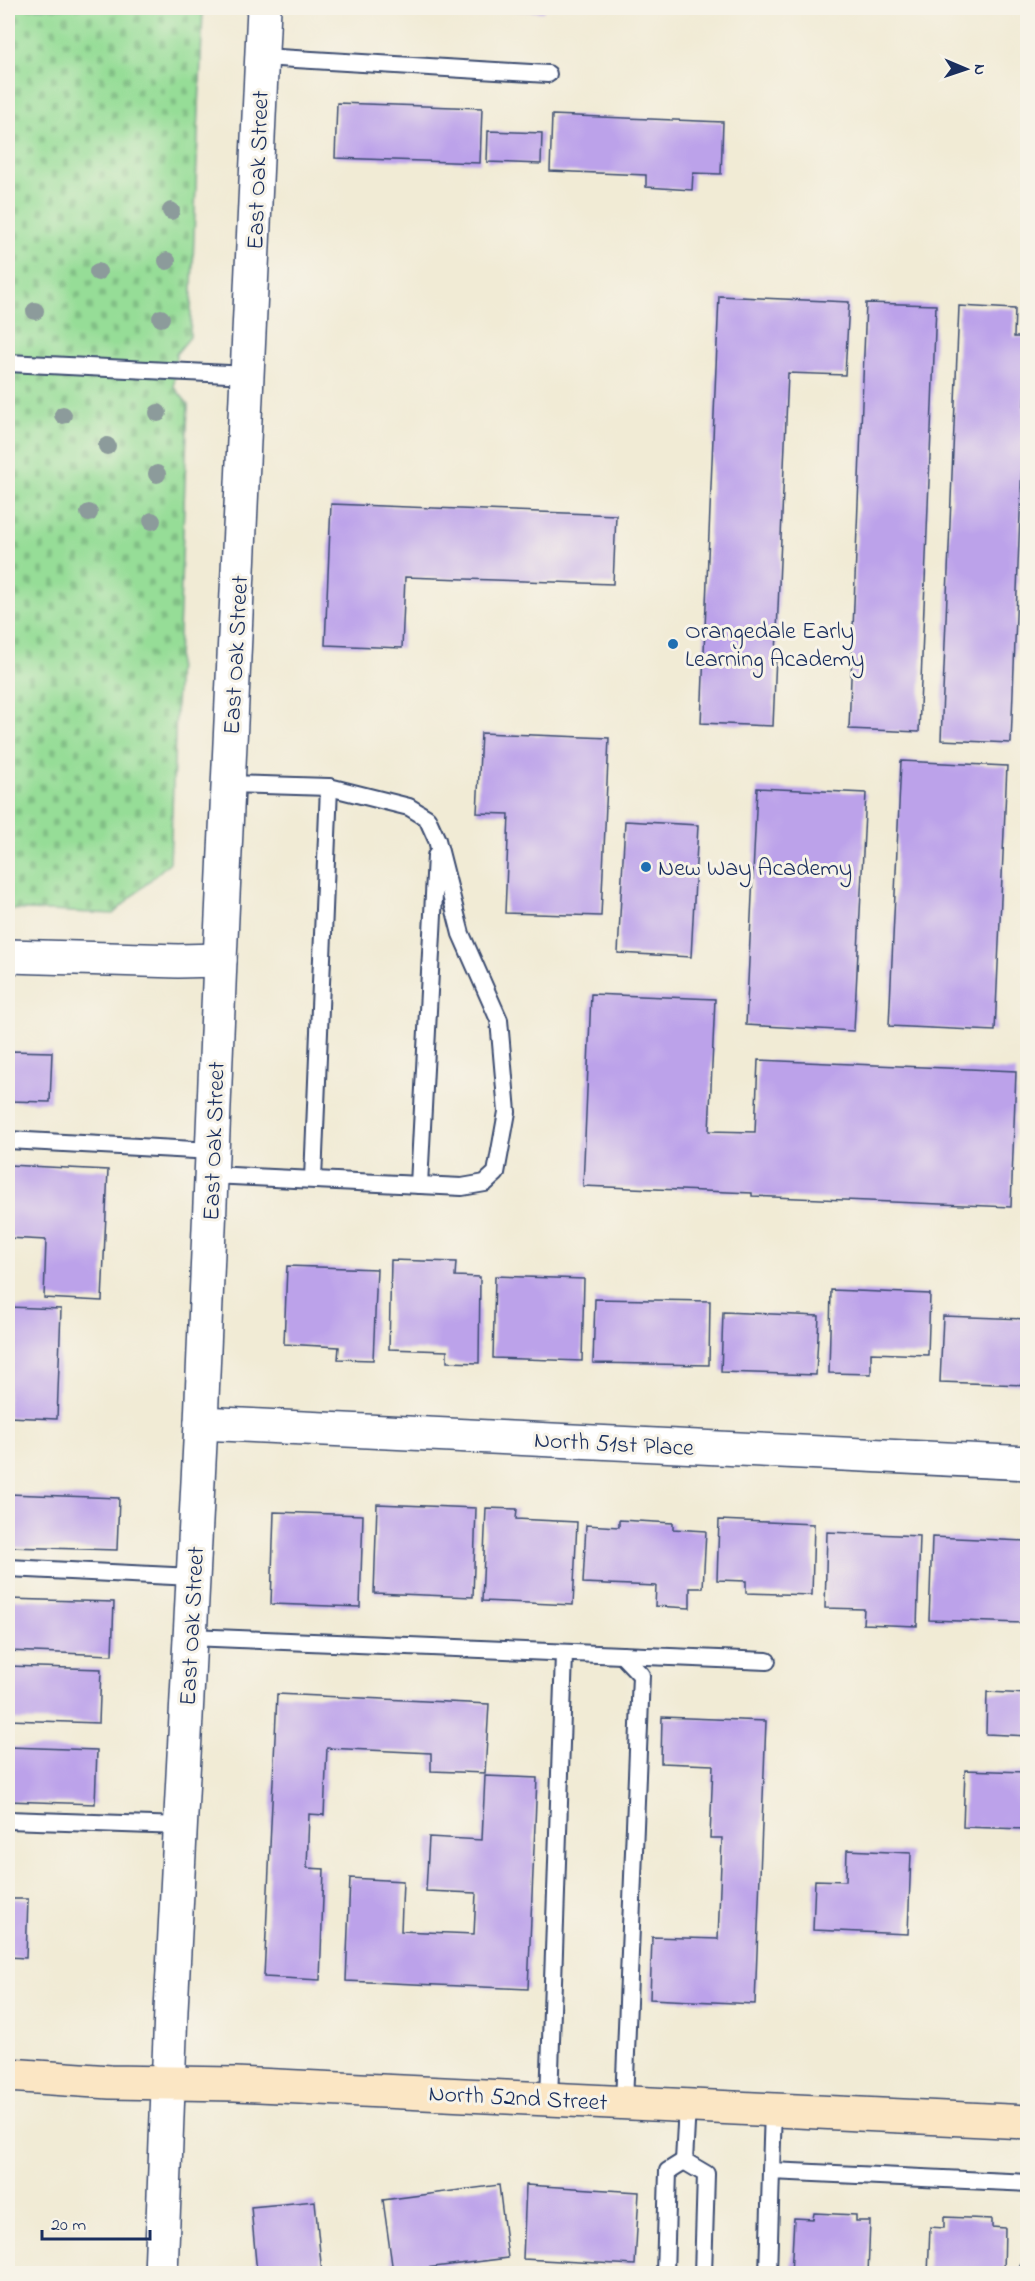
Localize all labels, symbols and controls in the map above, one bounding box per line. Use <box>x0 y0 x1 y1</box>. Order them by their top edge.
north arrow <box>936 39 996 99</box>
text: N <box>967 64 991 75</box>
street label: East Oak Street <box>239 90 280 250</box>
street label: East Oak Street <box>216 575 259 736</box>
place label: Orangedale Early Learning Academy <box>685 615 864 679</box>
marker: Orangedale Early Learning Academy <box>666 637 680 651</box>
place label: New Way Academy <box>658 852 852 888</box>
marker: New Way Academy <box>639 860 653 874</box>
street label: East Oak Street <box>195 1061 236 1221</box>
street label: North 51st Place <box>533 1424 695 1467</box>
street label: East Oak Street <box>172 1546 215 1707</box>
street label: North 52nd Street <box>428 2077 608 2122</box>
scale bar <box>42 2203 150 2241</box>
text: 20 m <box>51 2213 86 2239</box>

